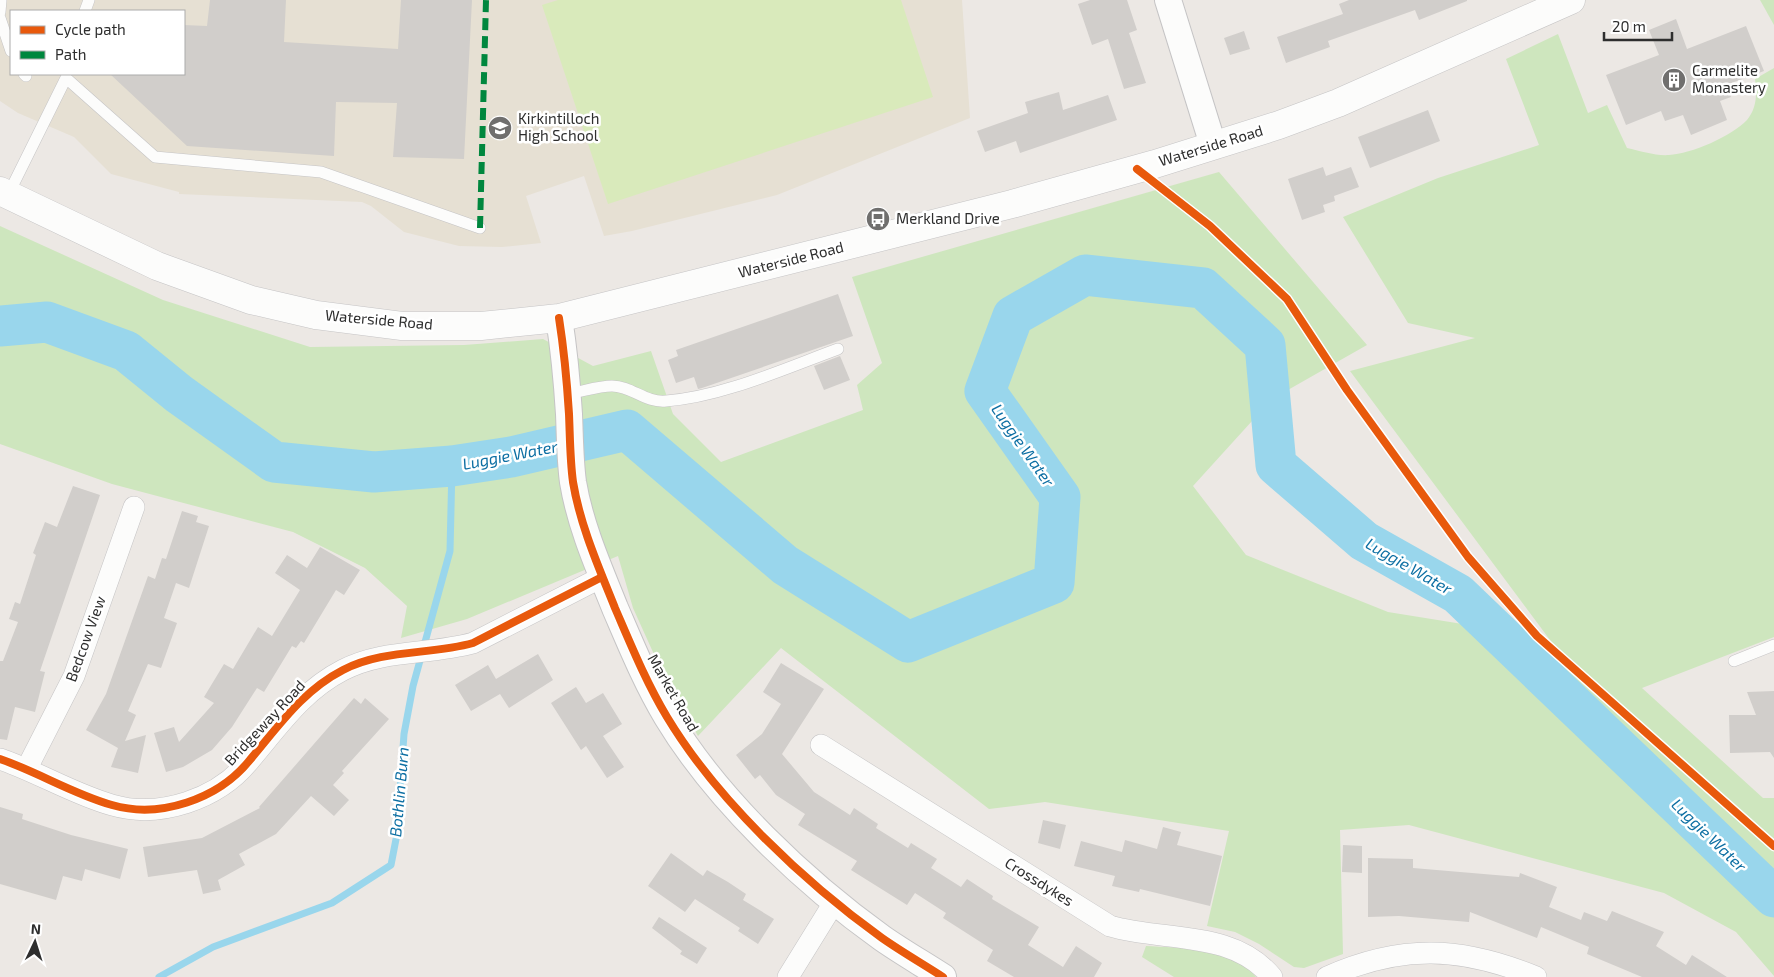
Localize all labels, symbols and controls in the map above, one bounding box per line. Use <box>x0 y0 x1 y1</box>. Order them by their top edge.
legend <box>10 10 185 75</box>
scale bar <box>1604 10 1672 42</box>
text: 20 m <box>1612 17 1646 35</box>
text: Cycle path <box>55 20 126 38</box>
text: Path <box>55 45 86 63</box>
place label: Carmelite Monastery <box>1692 61 1766 96</box>
building icon: Carmelite Monastery <box>1661 67 1687 93</box>
place label: Kirkintilloch High School <box>518 109 600 144</box>
school or university icon: Kirkintilloch High School <box>487 115 513 141</box>
street label: Waterside Road <box>1156 121 1265 169</box>
bus stop icon: Merkland Drive <box>865 206 891 232</box>
place label: Merkland Drive <box>896 209 1000 227</box>
street label: Waterside Road <box>736 237 845 281</box>
street label: Waterside Road <box>325 305 434 333</box>
water label: Luggie Water <box>988 400 1059 490</box>
water label: Luggie Water <box>461 436 560 473</box>
water label: Luggie Water <box>1363 533 1456 598</box>
street label: Bedcow View <box>61 593 109 684</box>
street label: Market Road <box>644 651 703 734</box>
street label: Bridgeway Road <box>220 676 308 769</box>
water label: Bothlin Burn <box>385 746 412 838</box>
water label: Luggie Water <box>1668 794 1751 875</box>
street label: Crossdykes <box>1002 853 1077 909</box>
north arrow <box>10 917 60 967</box>
text: N <box>30 920 42 937</box>

